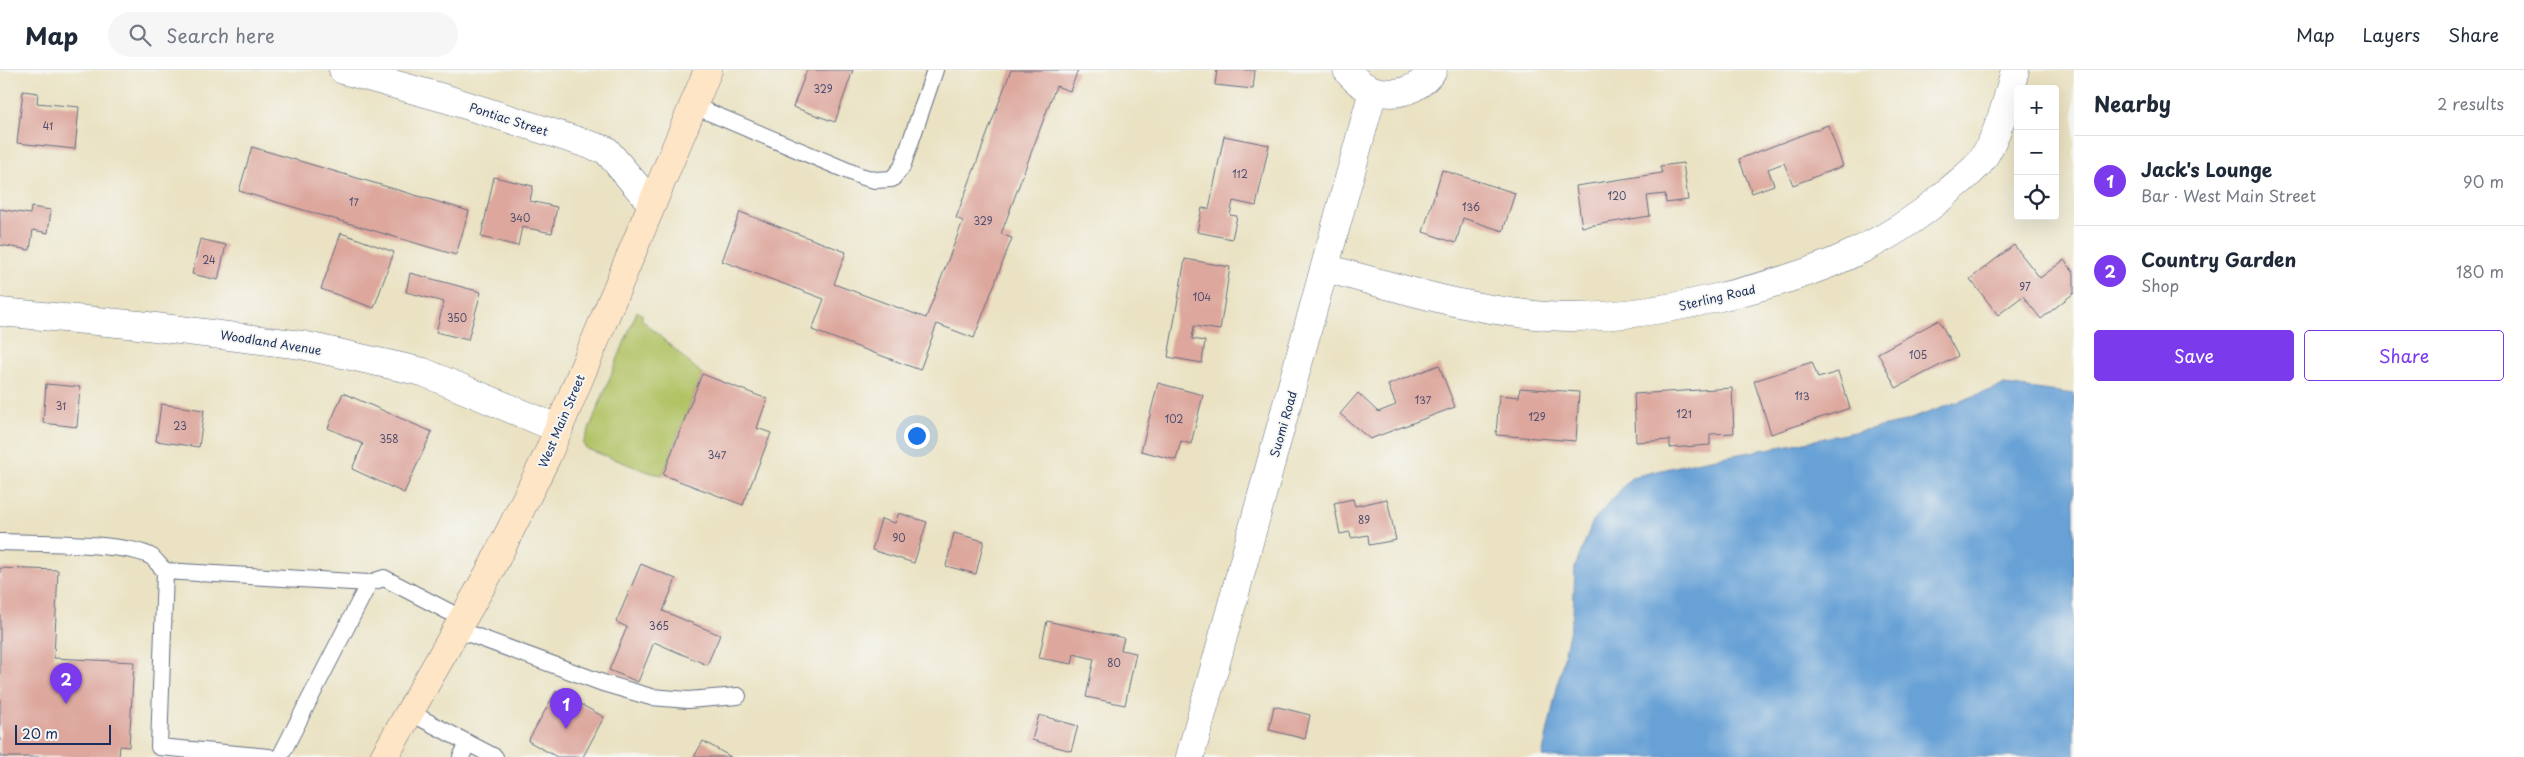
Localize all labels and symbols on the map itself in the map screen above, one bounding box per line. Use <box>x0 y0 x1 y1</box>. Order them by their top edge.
house number: 329 <box>813 81 833 96</box>
street label: Pontiac Street <box>467 98 551 140</box>
house number: 41 <box>43 118 53 133</box>
house number: 112 <box>1232 166 1248 181</box>
house number: 120 <box>1608 188 1626 203</box>
house number: 17 <box>349 194 360 209</box>
house number: 136 <box>1462 199 1480 214</box>
house number: 340 <box>510 210 530 225</box>
house number: 329 <box>973 213 993 228</box>
house number: 24 <box>202 252 216 267</box>
street label: Sterling Road <box>1677 279 1757 315</box>
house number: 97 <box>2019 279 2031 294</box>
house number: 104 <box>1193 289 1212 304</box>
house number: 350 <box>447 310 467 325</box>
street label: Woodland Avenue <box>219 325 323 359</box>
house number: 105 <box>1909 347 1927 362</box>
street label: West Main Street <box>533 372 589 470</box>
house number: 113 <box>1794 388 1810 403</box>
street label: Suomi Road <box>1265 389 1301 459</box>
house number: 137 <box>1415 392 1432 407</box>
house number: 31 <box>56 398 66 413</box>
house number: 121 <box>1676 406 1692 421</box>
house number: 129 <box>1528 409 1546 424</box>
house number: 102 <box>1165 411 1183 426</box>
house number: 23 <box>173 418 187 433</box>
your location <box>904 423 930 449</box>
house number: 358 <box>379 431 399 446</box>
house number: 347 <box>708 447 727 462</box>
house number: 89 <box>1358 512 1370 527</box>
house number: 90 <box>892 530 906 545</box>
house number: 365 <box>649 618 669 633</box>
house number: 80 <box>1107 655 1121 670</box>
pin: 2 <box>50 663 82 704</box>
pin: 1 <box>550 688 582 729</box>
scale bar <box>15 722 111 745</box>

